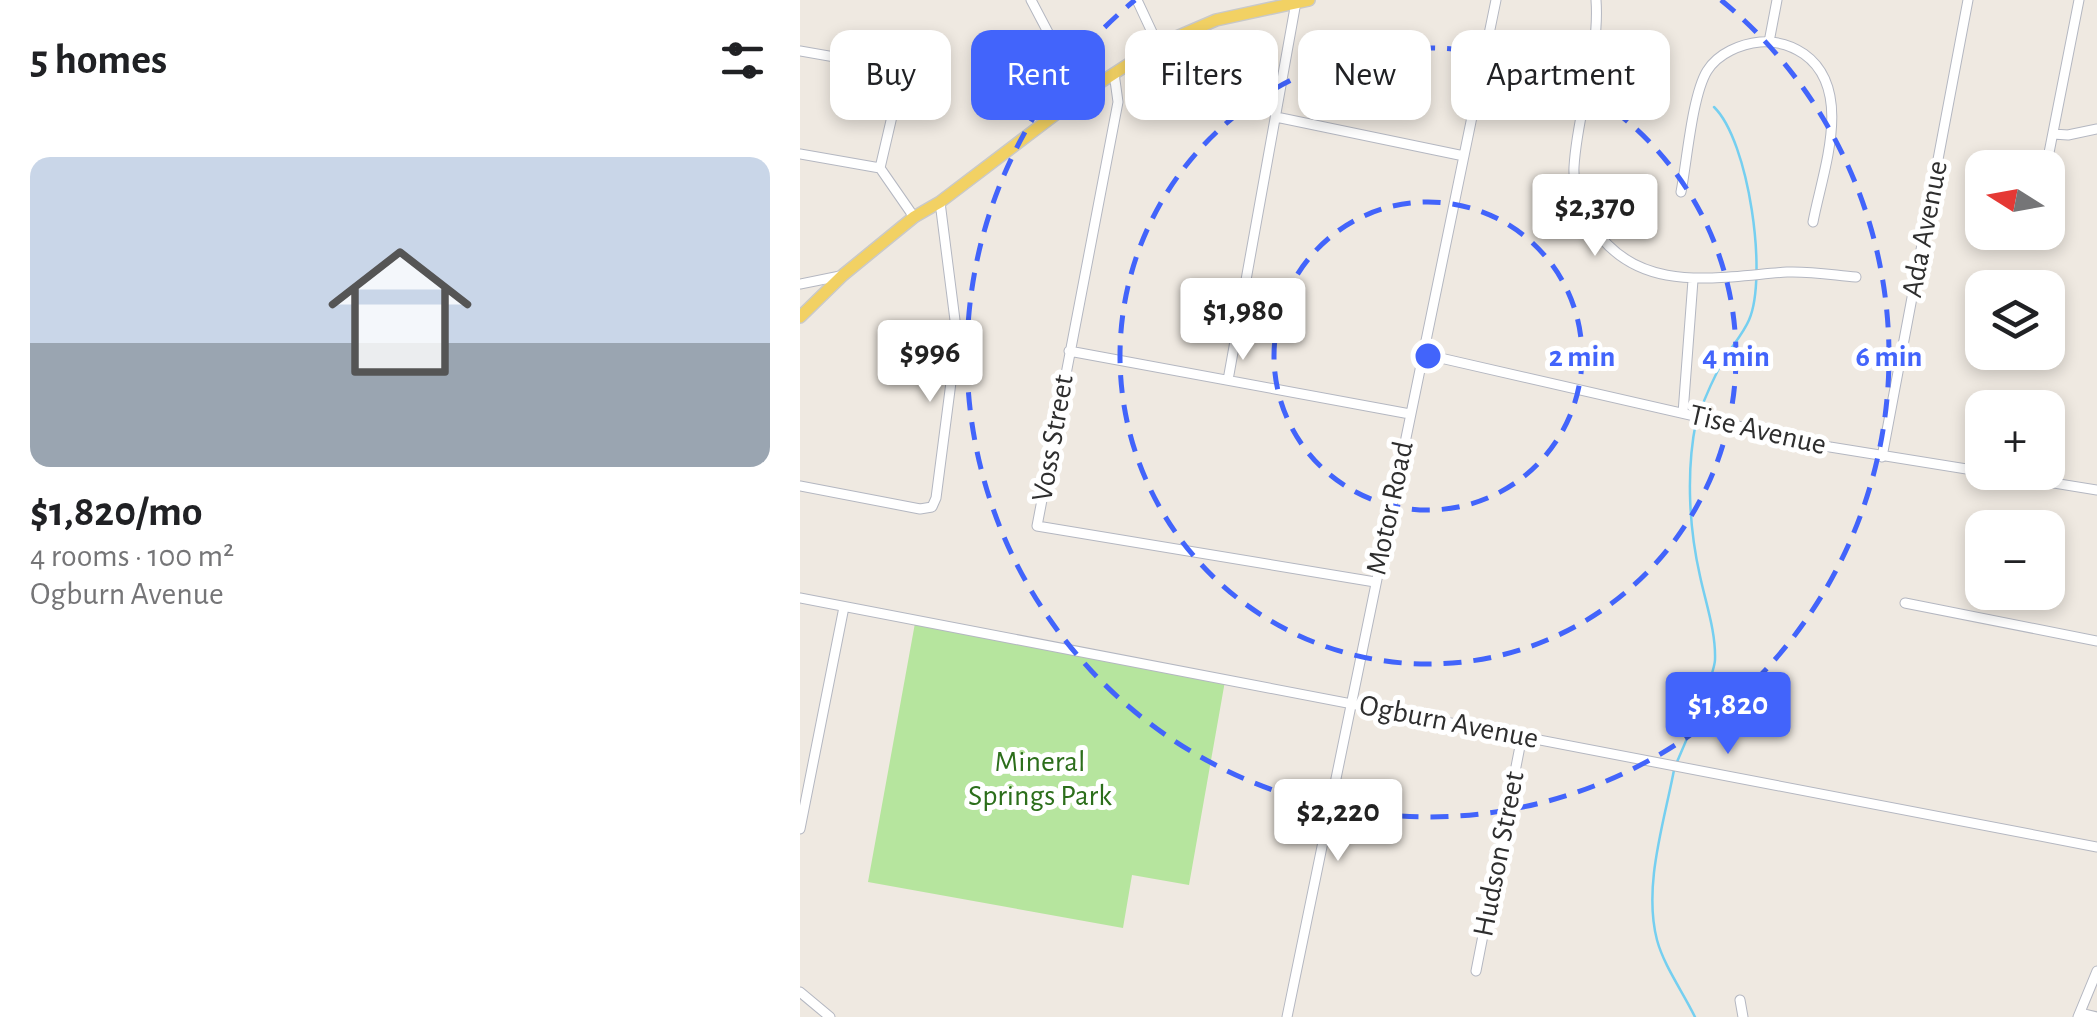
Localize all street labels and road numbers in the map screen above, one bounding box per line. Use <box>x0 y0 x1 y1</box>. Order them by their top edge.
street label: Ada Avenue <box>1897 158 1953 300</box>
street label: Voss Street <box>1027 372 1079 504</box>
street label: Tise Avenue <box>1687 400 1829 460</box>
street label: Motor Road <box>1361 439 1419 577</box>
street label: Ogburn Avenue <box>1357 690 1541 754</box>
street label: Hudson Street <box>1468 768 1530 939</box>

